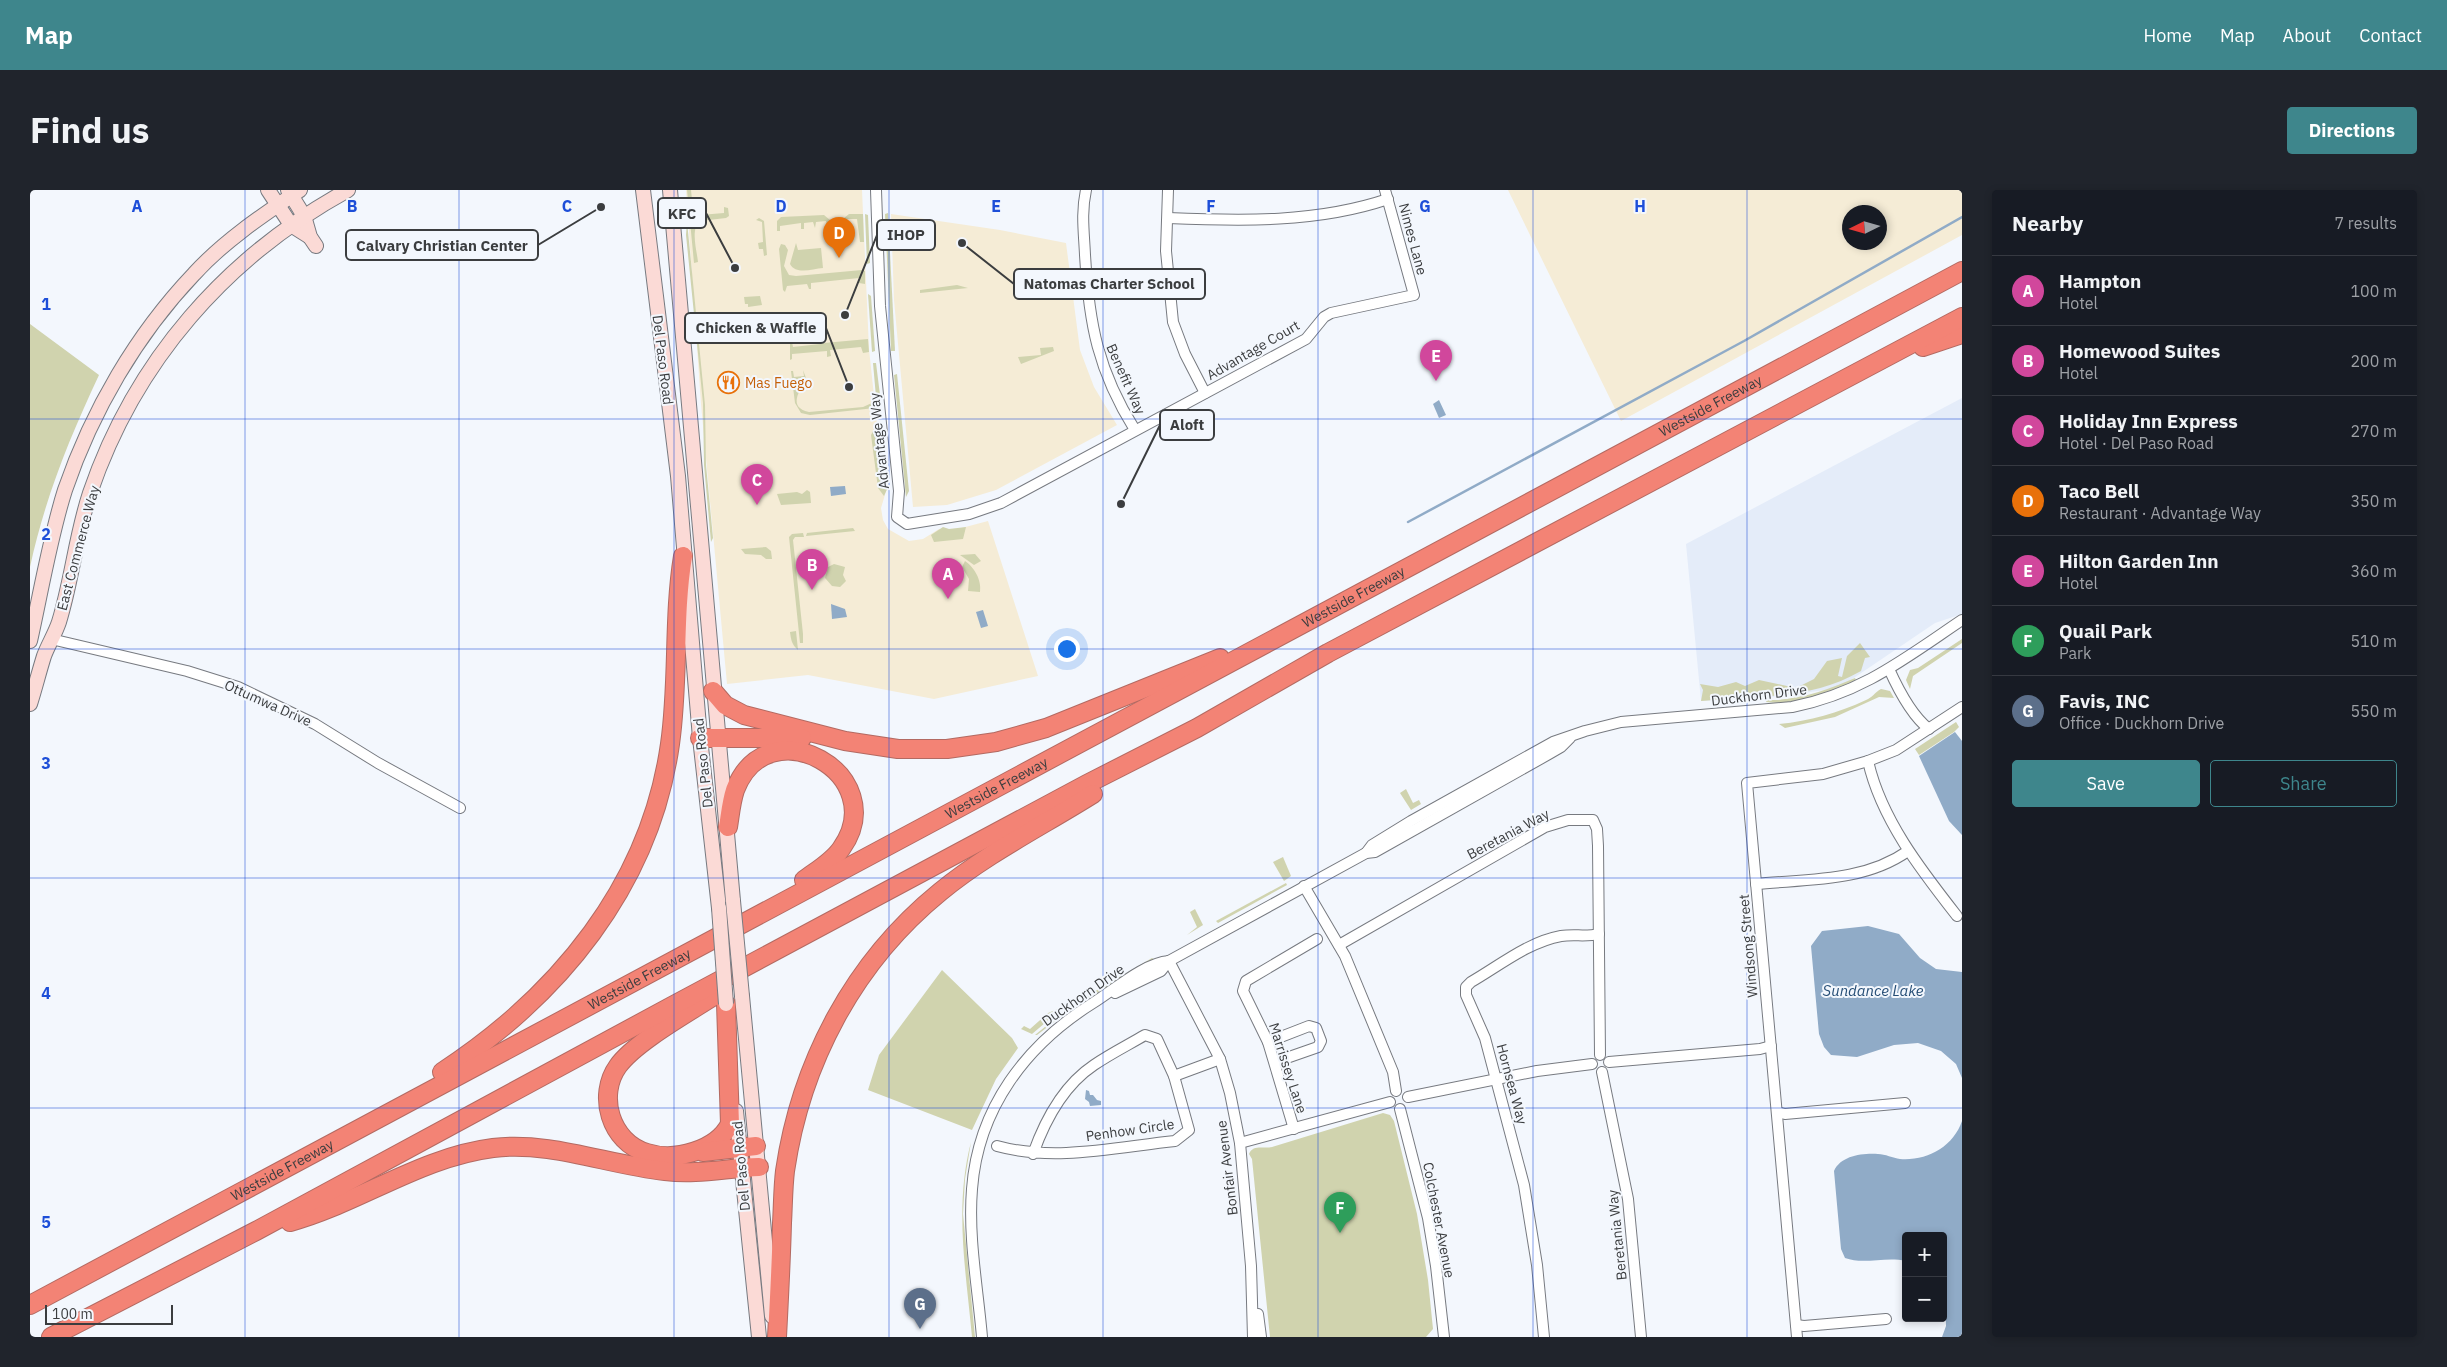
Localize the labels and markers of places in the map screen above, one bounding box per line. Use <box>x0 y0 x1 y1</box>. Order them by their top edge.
callout: KFC <box>658 198 706 228</box>
pin: D <box>823 217 855 258</box>
callout: IHOP <box>877 220 935 250</box>
callout: Calvary Christian Center <box>346 230 538 260</box>
callout: Natomas Charter School <box>1014 269 1205 299</box>
callout: Chicken & Waffle <box>685 313 826 343</box>
pin: E <box>1420 340 1452 381</box>
restaurant icon: Mas Fuego <box>717 371 741 395</box>
place label: Mas Fuego <box>745 374 812 392</box>
callout: Aloft <box>1160 410 1214 440</box>
pin: C <box>741 464 773 505</box>
pin: B <box>796 549 828 590</box>
pin: A <box>932 558 964 599</box>
pin: F <box>1324 1192 1356 1233</box>
pin: G <box>904 1288 936 1329</box>

